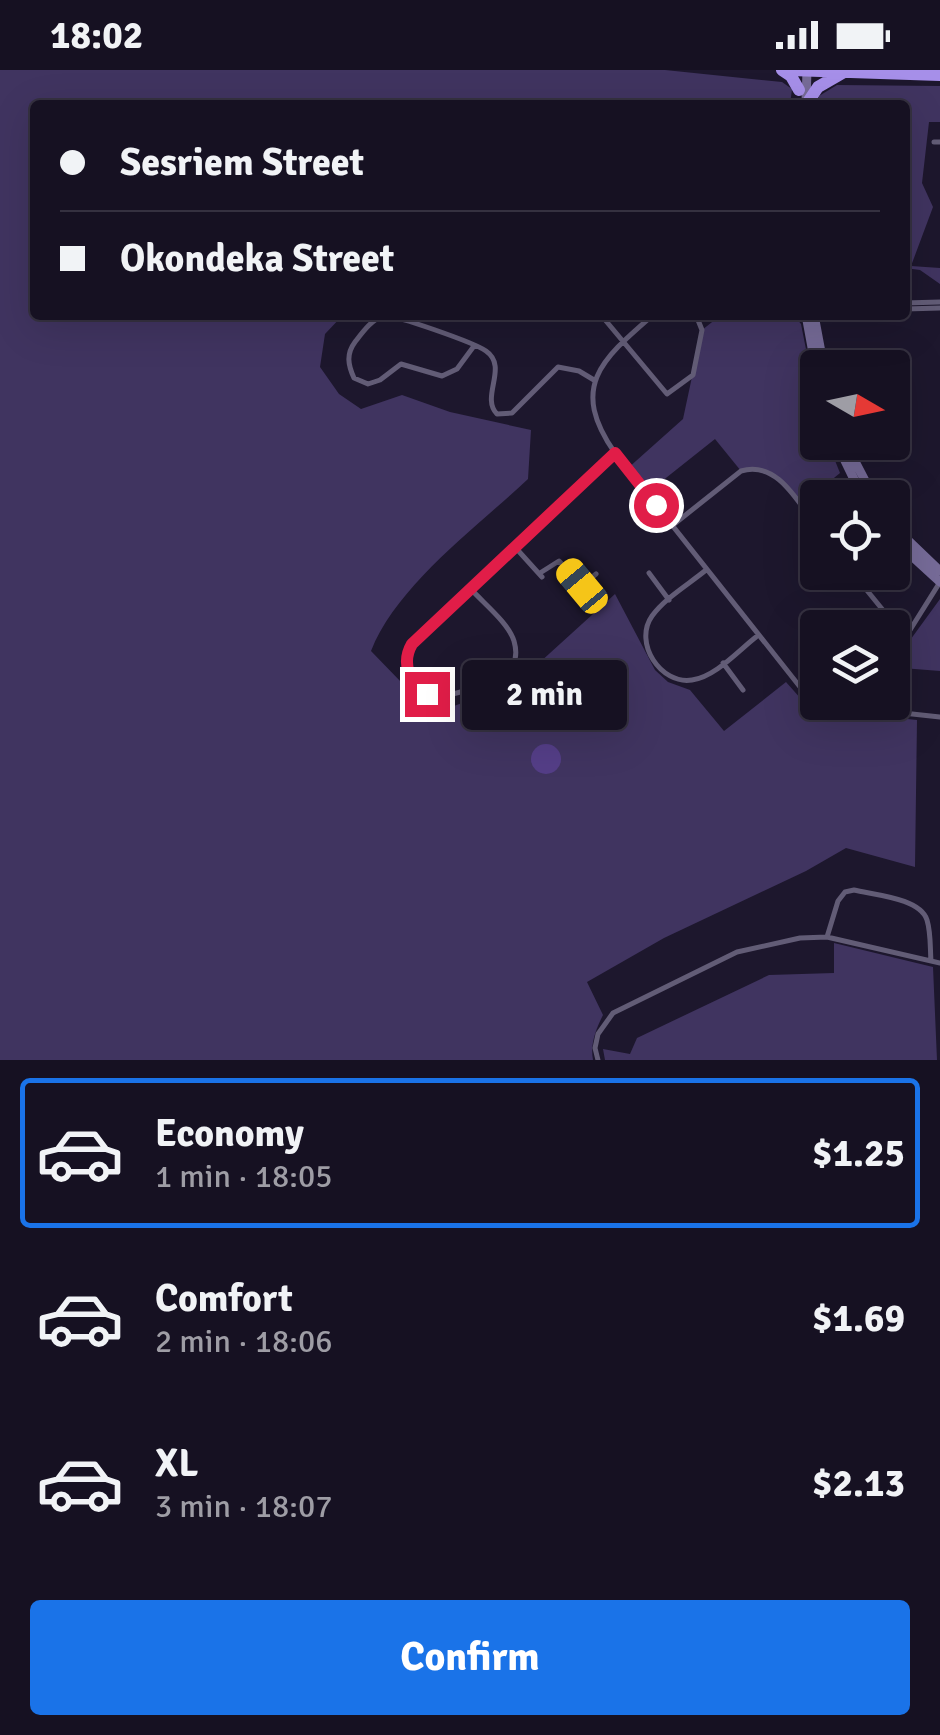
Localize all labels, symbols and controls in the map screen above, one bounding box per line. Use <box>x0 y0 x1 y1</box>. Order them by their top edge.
text: 18:02 <box>50 12 143 59</box>
text: Sesriem Street <box>120 139 364 186</box>
text: Okondeka Street <box>120 235 394 282</box>
north arrow <box>800 350 910 460</box>
map controls <box>800 350 910 720</box>
button: locate <box>800 480 910 590</box>
route start <box>634 483 679 528</box>
car <box>551 553 613 619</box>
button: layers <box>800 610 910 720</box>
callout: 2 min <box>462 659 627 729</box>
route end <box>405 672 450 717</box>
text: 2 min <box>506 675 583 714</box>
icon: car <box>35 1108 125 1198</box>
text: Economy <box>155 1110 304 1157</box>
text: $1.25 <box>812 1130 905 1177</box>
text: 1 min · 18:05 <box>155 1157 333 1196</box>
icon: car <box>35 1273 125 1363</box>
text: Comfort <box>155 1275 293 1322</box>
text: $1.69 <box>812 1295 905 1342</box>
text: 2 min · 18:06 <box>155 1322 333 1361</box>
icon: car <box>35 1438 125 1528</box>
text: XL <box>155 1440 198 1487</box>
text: $2.13 <box>812 1460 905 1507</box>
text: 3 min · 18:07 <box>155 1487 333 1526</box>
button: Confirm <box>30 1600 910 1715</box>

